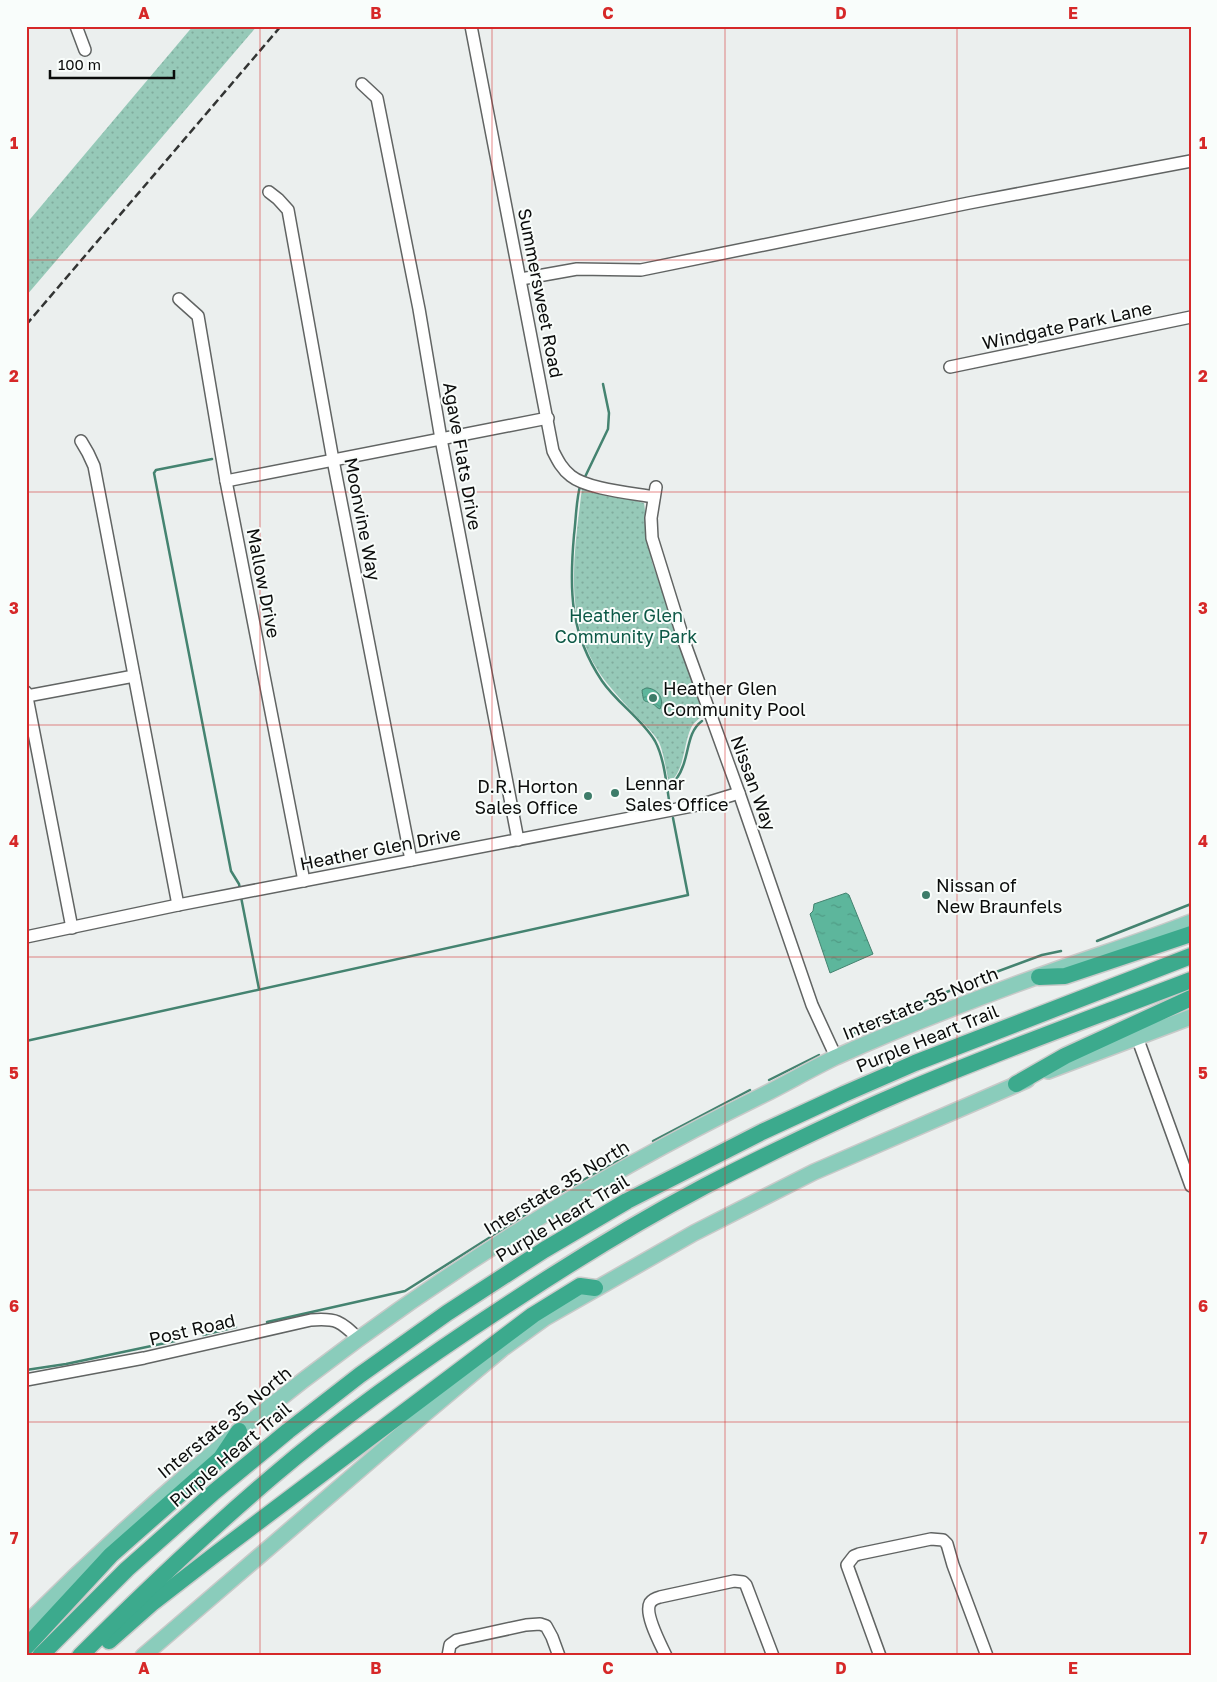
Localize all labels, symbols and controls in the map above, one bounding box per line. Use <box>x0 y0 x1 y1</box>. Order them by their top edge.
text: A <box>138 3 150 23</box>
text: B <box>370 3 382 23</box>
text: C <box>602 3 614 23</box>
text: D <box>835 3 847 23</box>
text: E <box>1068 3 1078 23</box>
scale bar <box>50 48 174 80</box>
text: 100 m <box>58 55 101 73</box>
text: 1 <box>10 133 18 153</box>
text: 1 <box>1199 133 1207 153</box>
street label: Summersweet Road <box>514 206 568 380</box>
street label: Windgate Park Lane <box>980 296 1154 354</box>
text: 2 <box>9 366 19 386</box>
text: 2 <box>1198 366 1208 386</box>
street label: Agave Flats Drive <box>439 380 487 532</box>
street label: Moonvine Way <box>340 455 386 583</box>
street label: Mallow Drive <box>243 526 285 640</box>
text: 3 <box>9 598 19 618</box>
text: 3 <box>1198 598 1208 618</box>
park label: Heather Glen Community Park <box>555 604 697 647</box>
place label: Heather Glen Community Pool <box>663 677 806 720</box>
marker: Heather Glen Community Pool <box>647 692 659 704</box>
street label: Nissan Way <box>727 732 781 834</box>
place label: Lennar Sales Office <box>625 772 728 815</box>
place label: D.R. Horton Sales Office <box>475 775 578 818</box>
marker: Lennar Sales Office <box>609 787 621 799</box>
marker: D.R. Horton Sales Office <box>582 790 594 802</box>
street label: Heather Glen Drive <box>298 822 462 874</box>
text: 4 <box>9 831 19 851</box>
text: 4 <box>1198 831 1208 851</box>
place label: Nissan of New Braunfels <box>936 874 1062 917</box>
marker: Nissan of New Braunfels <box>920 889 932 901</box>
street label: Interstate 35 North <box>839 962 1001 1044</box>
street label: Purple Heart Trail <box>853 999 1002 1077</box>
text: 5 <box>9 1063 19 1083</box>
text: 5 <box>1198 1063 1208 1083</box>
street label: Interstate 35 North <box>479 1135 633 1239</box>
street label: Purple Heart Trail <box>491 1169 633 1267</box>
text: 6 <box>9 1296 19 1316</box>
text: 6 <box>1198 1296 1208 1316</box>
street label: Post Road <box>147 1308 237 1350</box>
street label: Interstate 35 North <box>153 1361 295 1483</box>
street label: Purple Heart Trail <box>165 1397 295 1511</box>
text: 7 <box>10 1528 19 1548</box>
text: 7 <box>1199 1528 1208 1548</box>
text: A <box>138 1658 150 1678</box>
text: B <box>370 1658 382 1678</box>
text: C <box>602 1658 614 1678</box>
text: D <box>835 1658 847 1678</box>
text: E <box>1068 1658 1078 1678</box>

